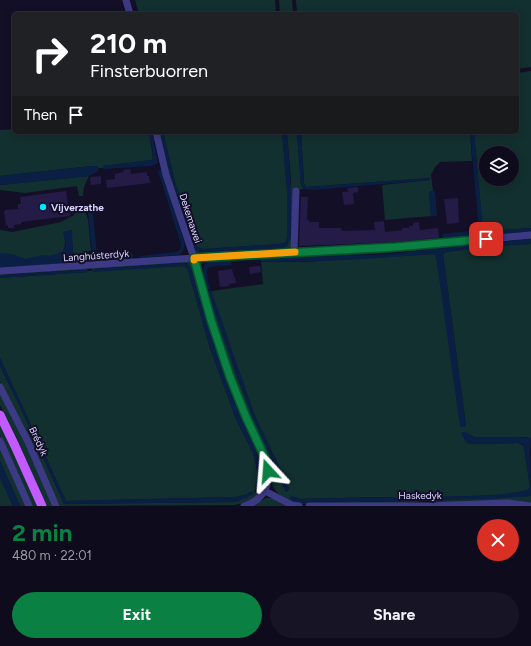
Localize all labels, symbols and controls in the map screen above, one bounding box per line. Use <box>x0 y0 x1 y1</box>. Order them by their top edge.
text: 210 m <box>90 26 167 60</box>
icon: right <box>24 28 76 80</box>
text: Finsterbuorren <box>90 60 208 82</box>
icon: arrive <box>65 104 87 126</box>
text: Then <box>24 106 57 124</box>
map controls <box>479 146 519 186</box>
button: layers <box>479 146 519 186</box>
street label: Dekemawei <box>176 192 205 245</box>
place label: Vijverzathe <box>51 201 104 214</box>
marker: Vijverzathe <box>38 202 48 212</box>
pin <box>469 222 503 256</box>
icon: arrive <box>475 228 497 250</box>
street label: Langhústerdyk <box>63 247 130 264</box>
street label: Brédyk <box>26 424 51 458</box>
position arrow <box>247 450 289 492</box>
street label: Haskedyk <box>398 489 442 502</box>
text: 2 min <box>12 518 72 547</box>
button: close <box>477 519 519 561</box>
text: 480 m · 22:01 <box>12 548 92 563</box>
button: Exit <box>12 592 262 638</box>
button: Share <box>270 592 519 638</box>

